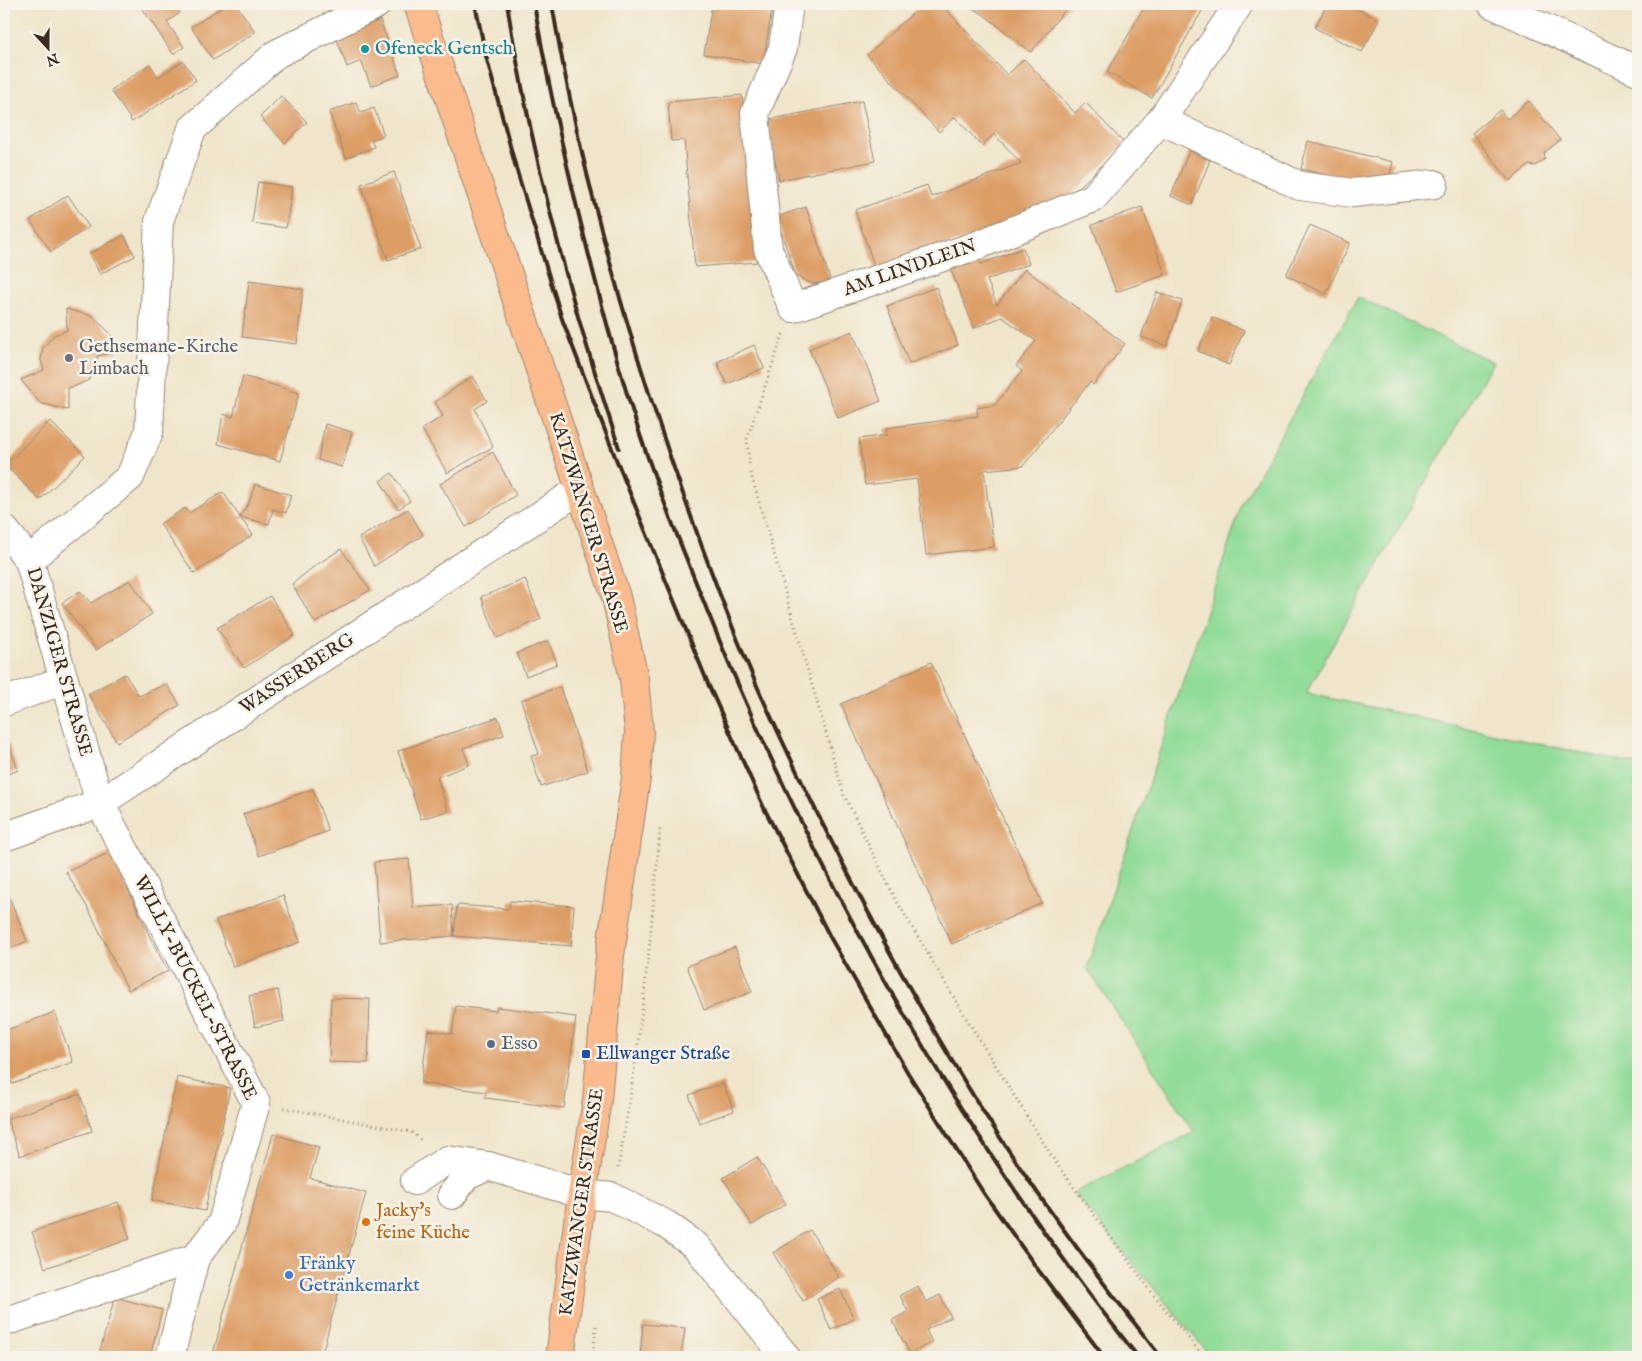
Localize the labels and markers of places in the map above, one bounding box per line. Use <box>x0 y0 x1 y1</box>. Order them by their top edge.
place label: Ofeneck Gentsch <box>375 37 513 61</box>
marker: Ofeneck Gentsch <box>359 43 371 55</box>
place label: Gethsemane-Kirche Limbach <box>79 335 238 381</box>
marker: Gethsemane-Kirche Limbach <box>63 352 75 364</box>
place label: Esso <box>501 1032 538 1056</box>
marker: Esso <box>485 1038 497 1050</box>
place label: Ellwanger Straße <box>596 1042 730 1066</box>
marker: Ellwanger Straße <box>580 1048 592 1060</box>
place label: Jacky's feine Küche <box>374 1199 470 1245</box>
marker: Jacky's feine Küche <box>360 1216 372 1228</box>
place label: Fränky Getränkemarkt <box>299 1252 420 1298</box>
marker: Fränky Getränkemarkt <box>283 1269 295 1281</box>

